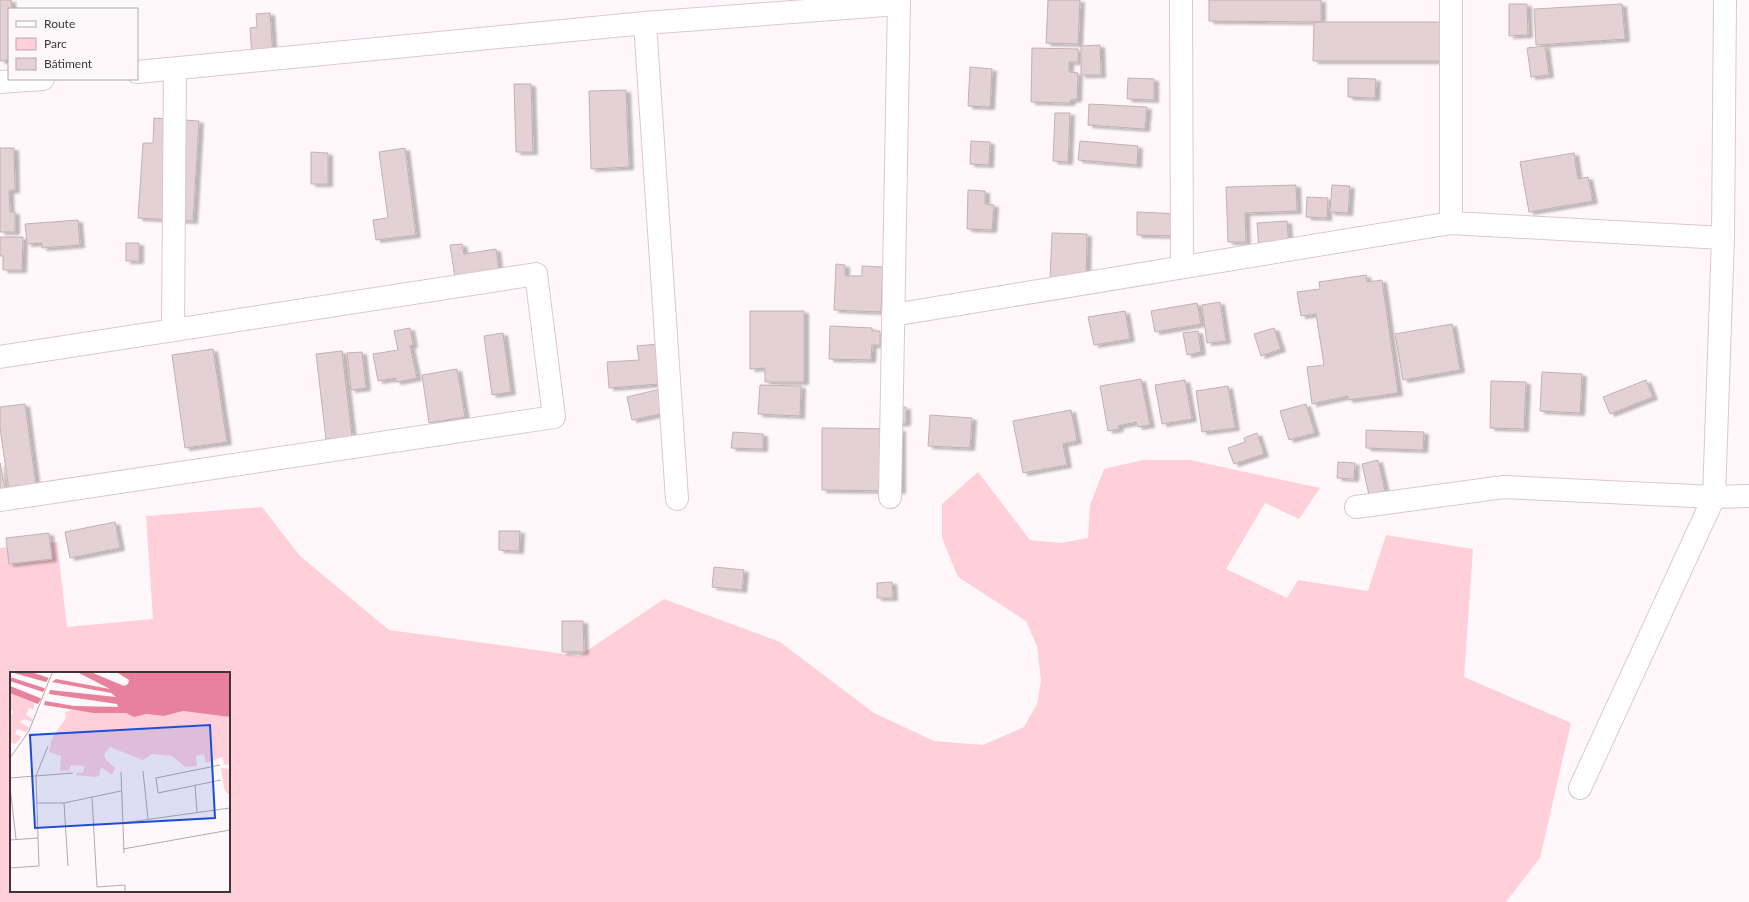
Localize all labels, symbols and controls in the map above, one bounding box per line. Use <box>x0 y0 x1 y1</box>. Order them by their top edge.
legend <box>8 8 138 80</box>
text: Route <box>44 16 75 31</box>
text: Parc <box>44 36 67 51</box>
text: Bâtiment <box>44 56 93 71</box>
inset map <box>10 672 230 892</box>

